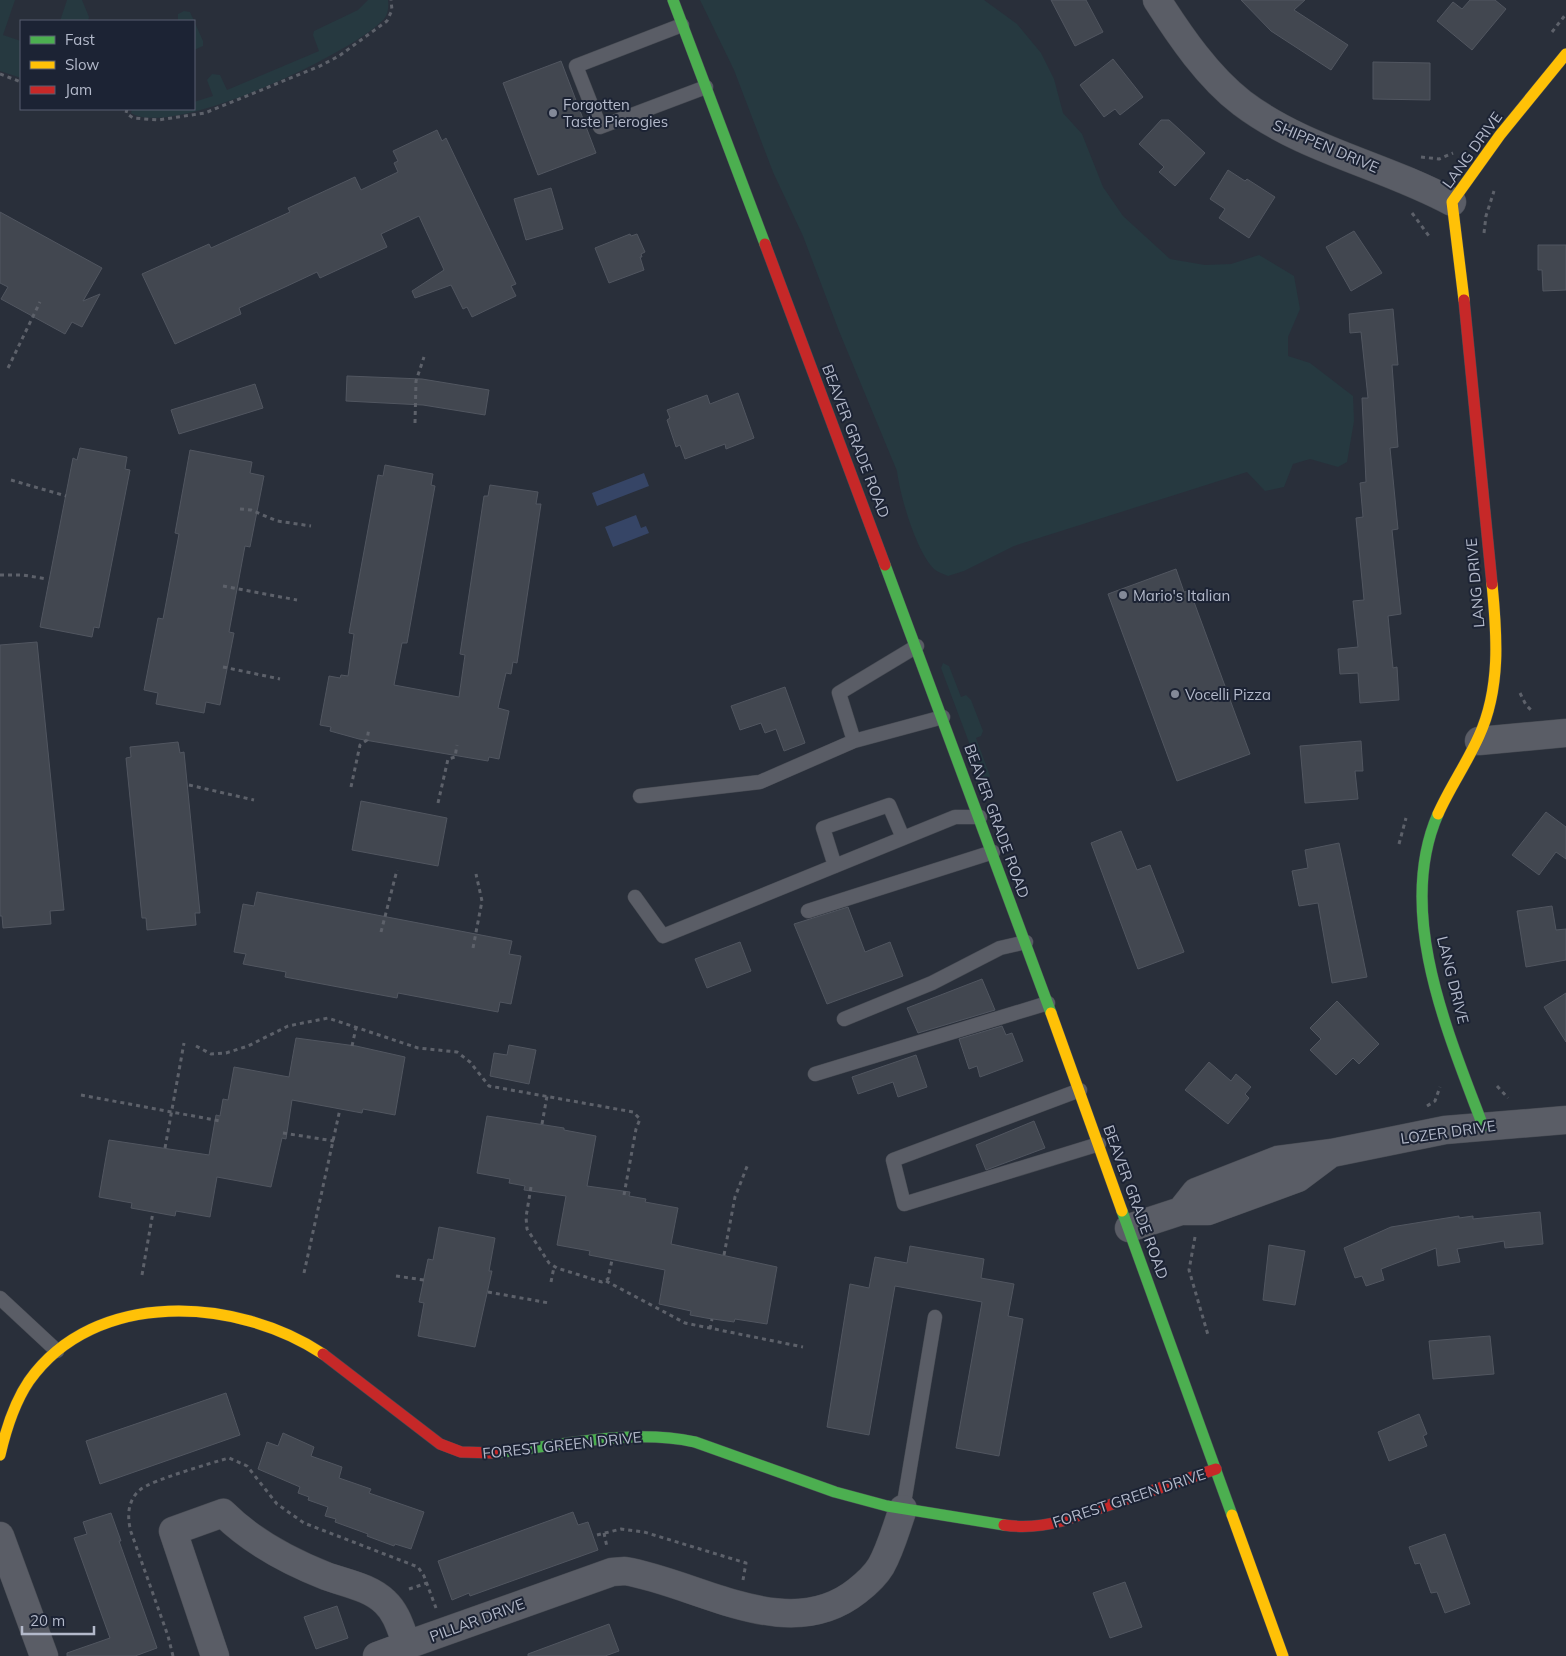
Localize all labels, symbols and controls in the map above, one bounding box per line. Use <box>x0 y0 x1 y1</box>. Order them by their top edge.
legend <box>20 20 195 110</box>
text: Fast <box>65 30 95 49</box>
text: Slow <box>65 55 99 74</box>
text: Jam <box>65 80 92 99</box>
place label: Forgotten Taste Pierogies <box>563 95 668 131</box>
marker: Forgotten Taste Pierogies <box>547 107 559 119</box>
street label: LANG DRIVE <box>1438 108 1506 192</box>
street label: SHIPPEN DRIVE <box>1270 115 1382 177</box>
street label: BEAVER GRADE ROAD <box>818 362 894 520</box>
street label: LANG DRIVE <box>1462 537 1488 629</box>
place label: Mario's Italian <box>1133 586 1230 605</box>
marker: Mario's Italian <box>1117 589 1129 601</box>
place label: Vocelli Pizza <box>1185 685 1271 704</box>
marker: Vocelli Pizza <box>1169 688 1181 700</box>
street label: BEAVER GRADE ROAD <box>960 741 1034 901</box>
street label: LANG DRIVE <box>1433 934 1473 1026</box>
street label: LOZER DRIVE <box>1399 1116 1497 1148</box>
street label: BEAVER GRADE ROAD <box>1099 1122 1173 1282</box>
street label: FOREST GREEN DRIVE <box>482 1427 643 1463</box>
street label: FOREST GREEN DRIVE <box>1050 1464 1208 1532</box>
street label: PILLAR DRIVE <box>427 1594 527 1646</box>
scale bar <box>22 1604 95 1636</box>
text: 20 m <box>30 1611 65 1630</box>

